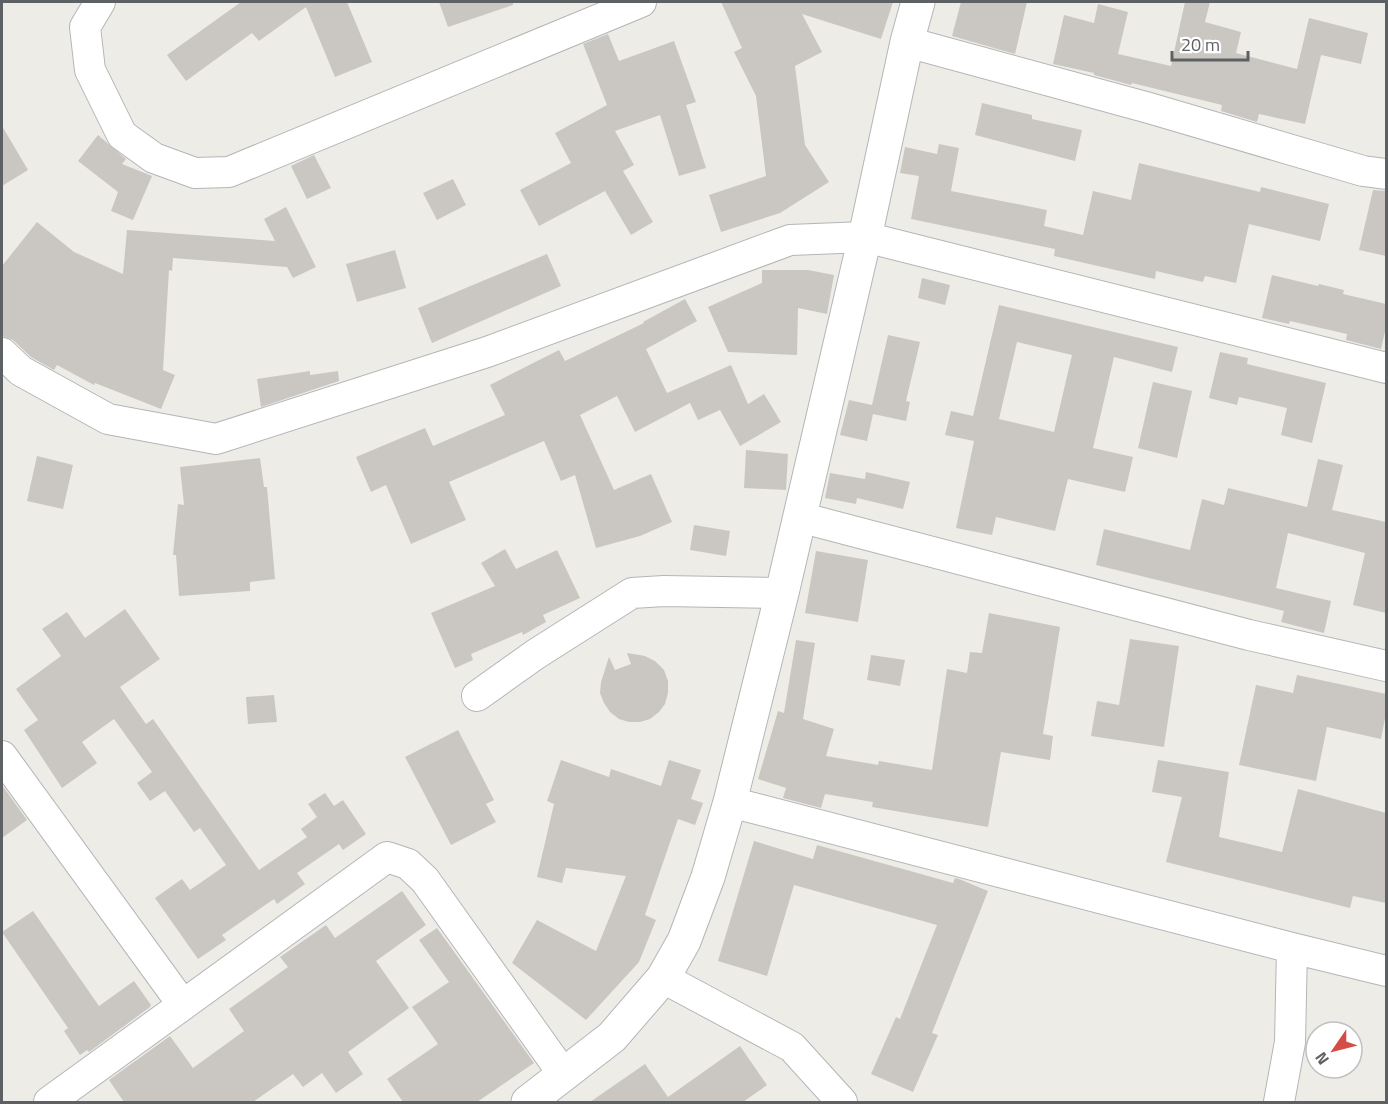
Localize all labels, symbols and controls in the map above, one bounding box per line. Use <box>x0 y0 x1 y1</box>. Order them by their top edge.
scale bar <box>1172 24 1248 62</box>
text: 20 m <box>1181 31 1220 58</box>
north arrow <box>1304 1020 1364 1080</box>
text: N <box>1309 1047 1335 1070</box>

